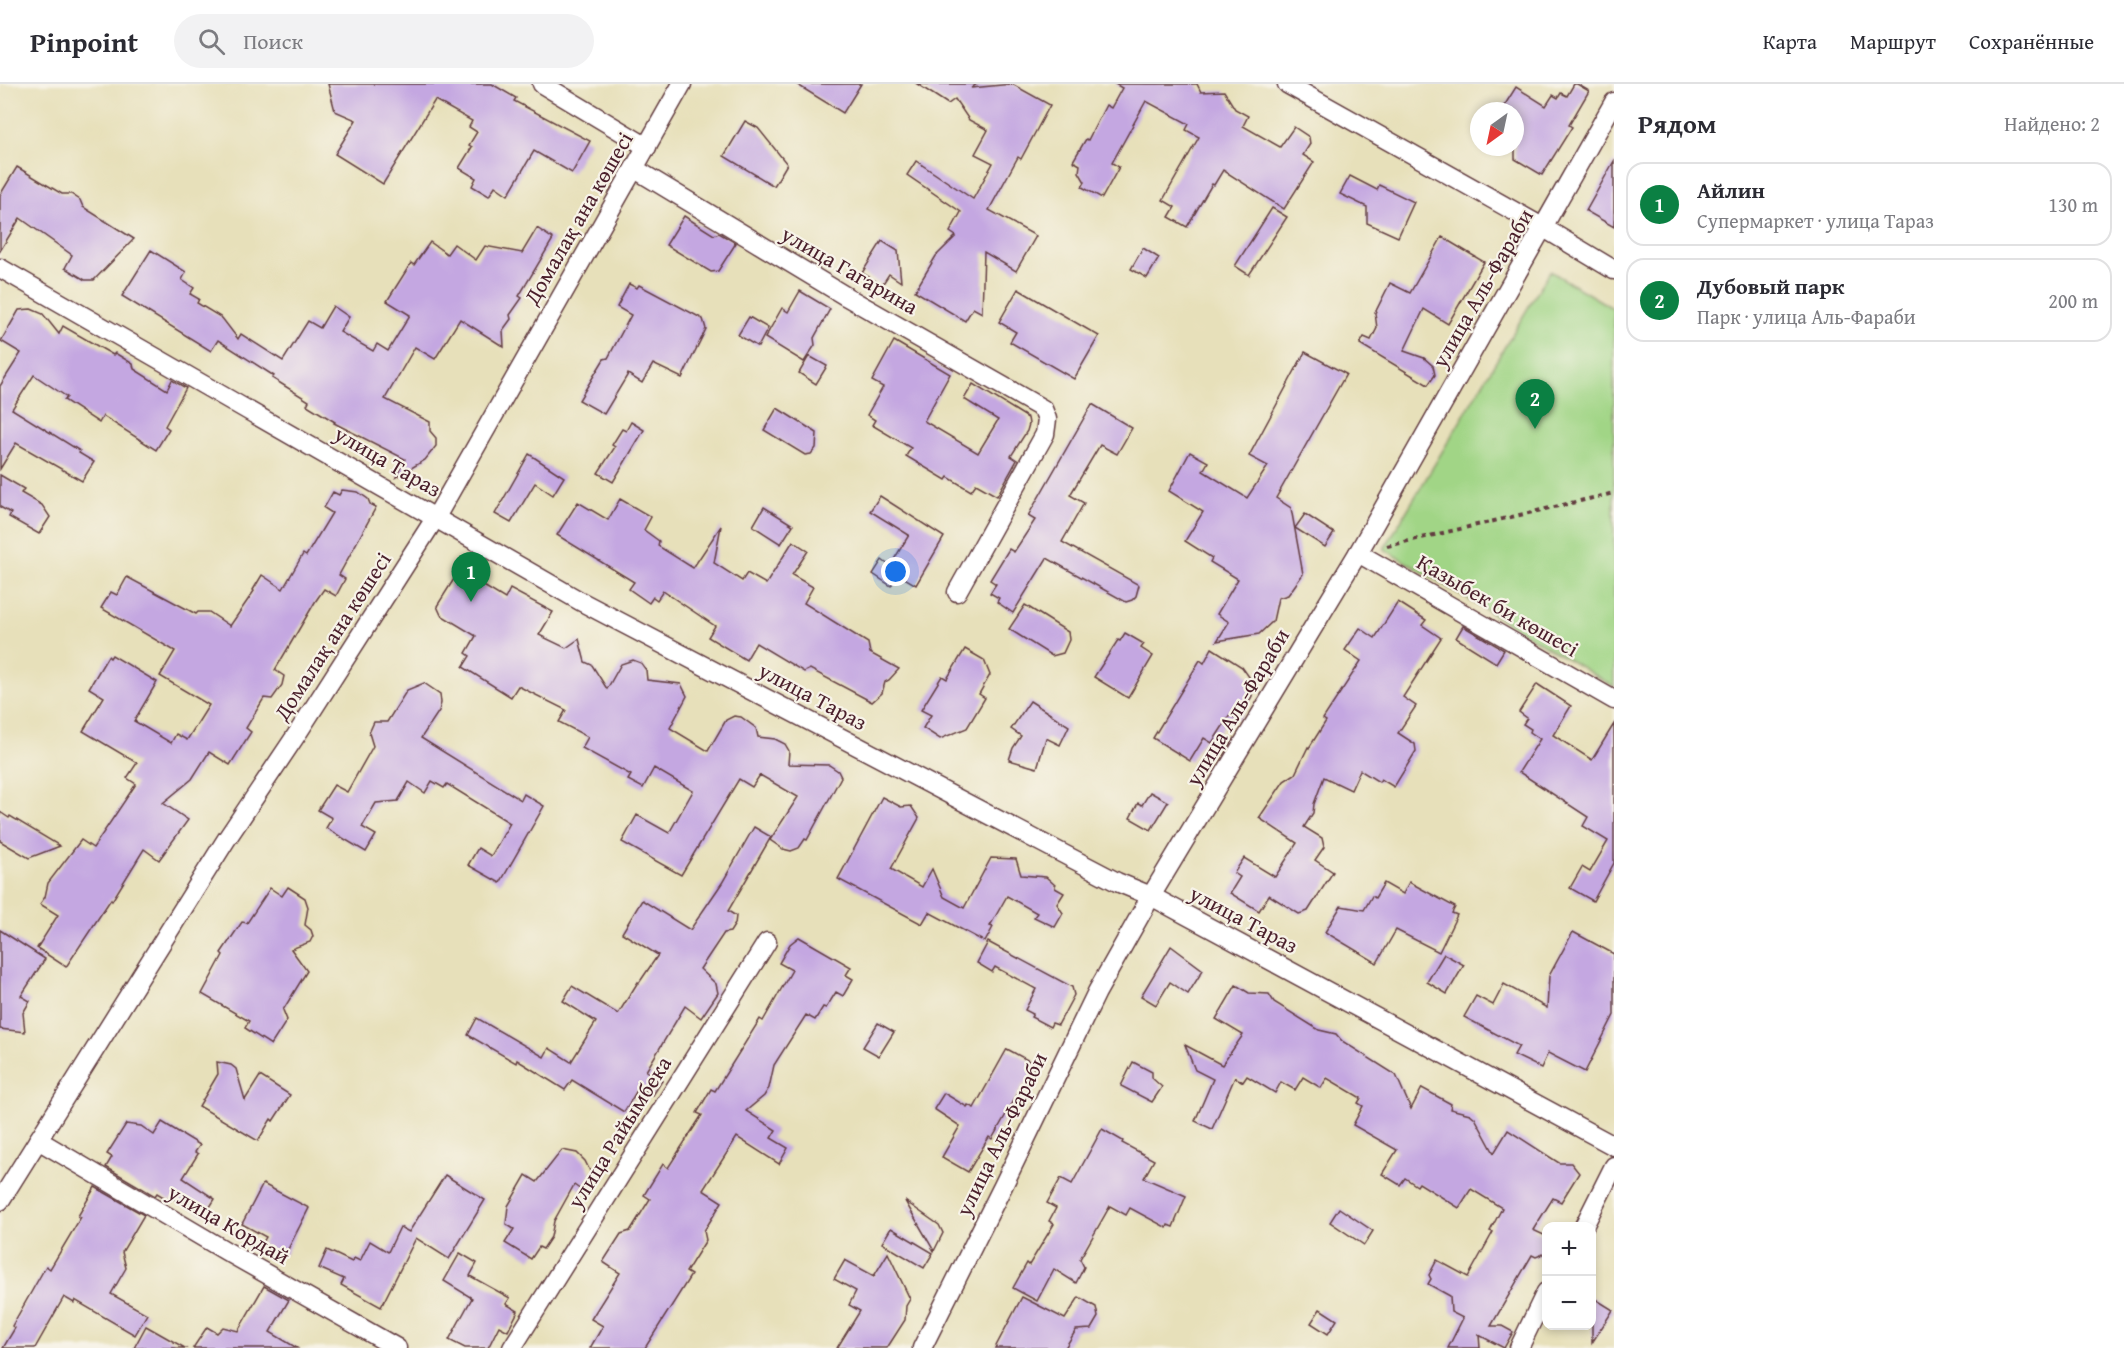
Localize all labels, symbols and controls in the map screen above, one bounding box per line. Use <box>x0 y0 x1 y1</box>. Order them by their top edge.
search box <box>174 14 594 68</box>
text: Pinpoint <box>30 21 138 62</box>
icon: search <box>195 25 228 58</box>
text: Поиск <box>243 25 303 57</box>
text: Карта <box>1763 26 1817 57</box>
text: Маршрут <box>1850 26 1936 57</box>
text: Сохранённые <box>1969 26 2094 57</box>
north arrow <box>1470 102 1524 156</box>
text: Рядом <box>1638 104 1716 143</box>
text: Найдено: 2 <box>2004 109 2100 138</box>
street label: Домалақ ана көшесі <box>515 126 641 311</box>
text: Айлин <box>1697 174 1765 206</box>
text: 1 <box>1654 190 1665 219</box>
text: 130 m <box>2048 190 2098 219</box>
street label: улица Аль-Фараби <box>1423 202 1541 374</box>
text: Супермаркет · улица Тараз <box>1697 206 1934 235</box>
street label: улица Гагарина <box>775 217 925 322</box>
text: Дубовый парк <box>1697 270 1844 302</box>
text: 2 <box>1654 286 1665 315</box>
text: 200 m <box>2048 286 2098 315</box>
text: Парк · улица Аль-Фараби <box>1697 302 1916 331</box>
pin: 2 <box>1516 380 1555 429</box>
street label: улица Тараз <box>328 417 448 505</box>
street label: Домалақ ана көшесі <box>265 546 398 727</box>
street label: Қазыбек би көшесі <box>1411 546 1585 664</box>
pin: 1 <box>452 552 490 602</box>
your location <box>881 557 910 586</box>
street label: улица Аль-Фараби <box>1177 622 1297 793</box>
street label: улица Тараз <box>752 653 873 738</box>
street label: улица Тараз <box>1183 876 1304 961</box>
street label: улица Аль-Фараби <box>947 1047 1055 1222</box>
street label: улица Райымбека <box>559 1049 679 1215</box>
street label: улица Кордай <box>161 1176 296 1272</box>
map controls <box>1542 1222 1596 1330</box>
button: + <box>1542 1222 1596 1276</box>
button: − <box>1542 1276 1596 1330</box>

